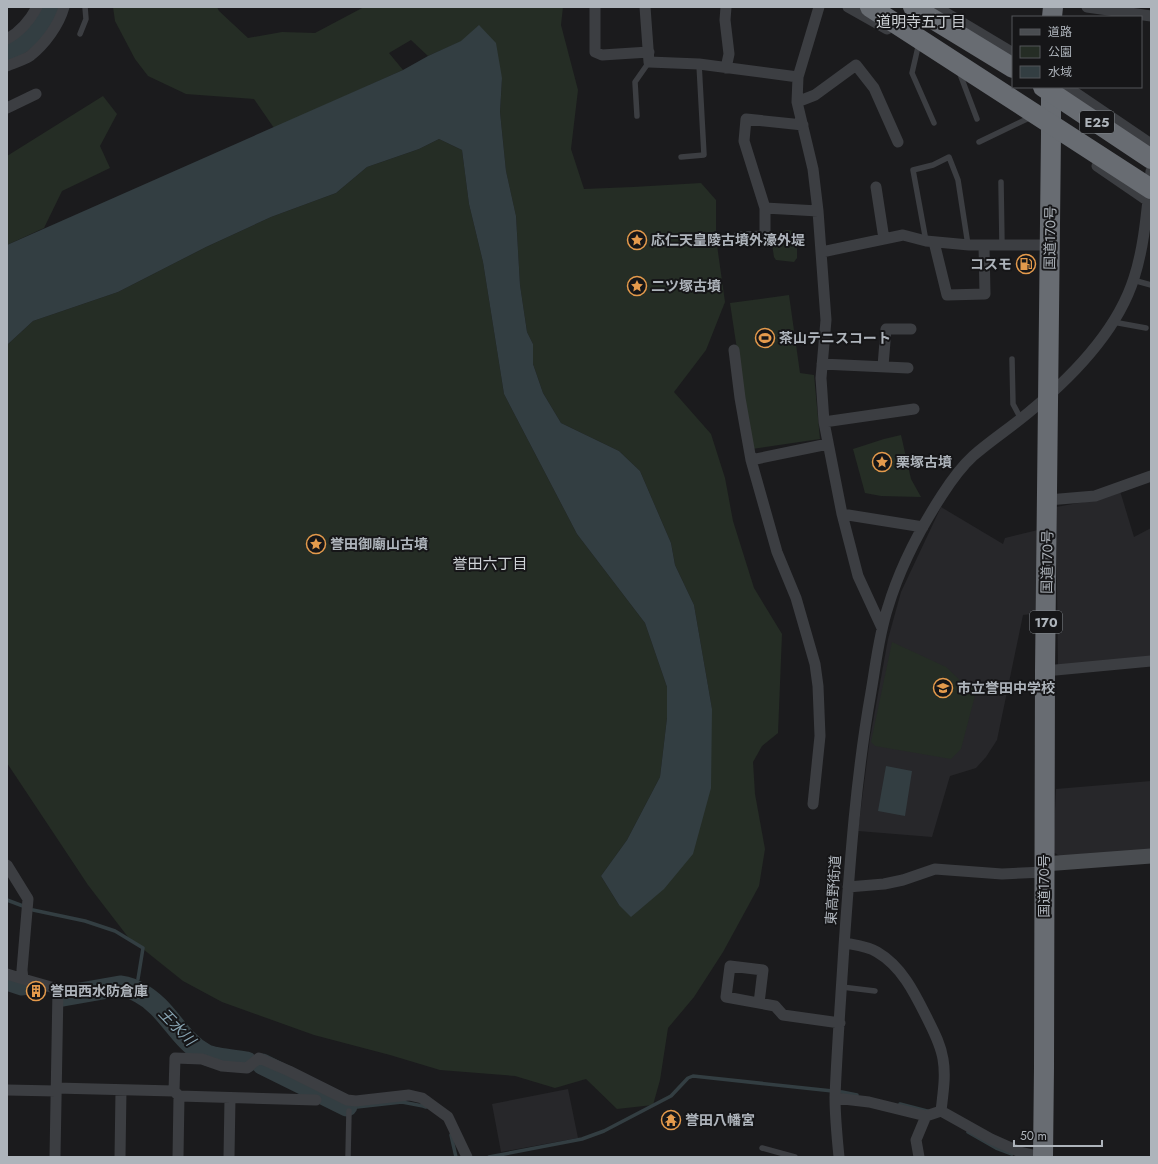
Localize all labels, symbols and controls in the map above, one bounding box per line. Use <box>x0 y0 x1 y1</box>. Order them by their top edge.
district label: 道明寺五丁目 <box>876 11 966 33</box>
legend <box>1012 16 1142 88</box>
text: 道路 <box>1048 23 1072 41</box>
text: 公園 <box>1048 43 1072 61</box>
text: 水域 <box>1048 63 1072 81</box>
road number: E25 <box>1080 111 1114 133</box>
street label: 国道170号 <box>1039 206 1061 270</box>
place icon: 応仁天皇陵古墳外濠外堤 <box>626 229 648 251</box>
place label: 応仁天皇陵古墳外濠外堤 <box>651 230 805 250</box>
fuel station icon: コスモ <box>1015 253 1037 275</box>
place label: コスモ <box>970 254 1012 274</box>
place icon: 二ツ塚古墳 <box>626 275 648 297</box>
place label: 二ツ塚古墳 <box>651 276 721 296</box>
sports icon: 茶山テニスコート <box>754 327 776 349</box>
place label: 茶山テニスコート <box>779 328 891 348</box>
place icon: 栗塚古墳 <box>871 451 893 473</box>
place label: 栗塚古墳 <box>896 452 952 472</box>
street label: 国道170号 <box>1036 530 1058 594</box>
place icon: 誉田御廟山古墳 <box>305 533 327 555</box>
place label: 誉田御廟山古墳 <box>330 534 428 554</box>
district label: 誉田六丁目 <box>452 553 528 575</box>
road number: 170 <box>1030 611 1062 633</box>
school or university icon: 市立誉田中学校 <box>932 677 954 699</box>
place label: 市立誉田中学校 <box>957 678 1055 698</box>
street label: 東高野街道 <box>821 854 845 926</box>
street label: 国道170号 <box>1034 854 1054 918</box>
building icon: 誉田西水防倉庫 <box>25 980 47 1002</box>
place label: 誉田西水防倉庫 <box>50 981 148 1001</box>
water label: 王水川 <box>153 1003 202 1052</box>
temple icon: 誉田八幡宮 <box>660 1109 682 1131</box>
place label: 誉田八幡宮 <box>685 1110 755 1130</box>
scale bar <box>1014 1122 1102 1148</box>
text: 50 m <box>1020 1127 1047 1145</box>

